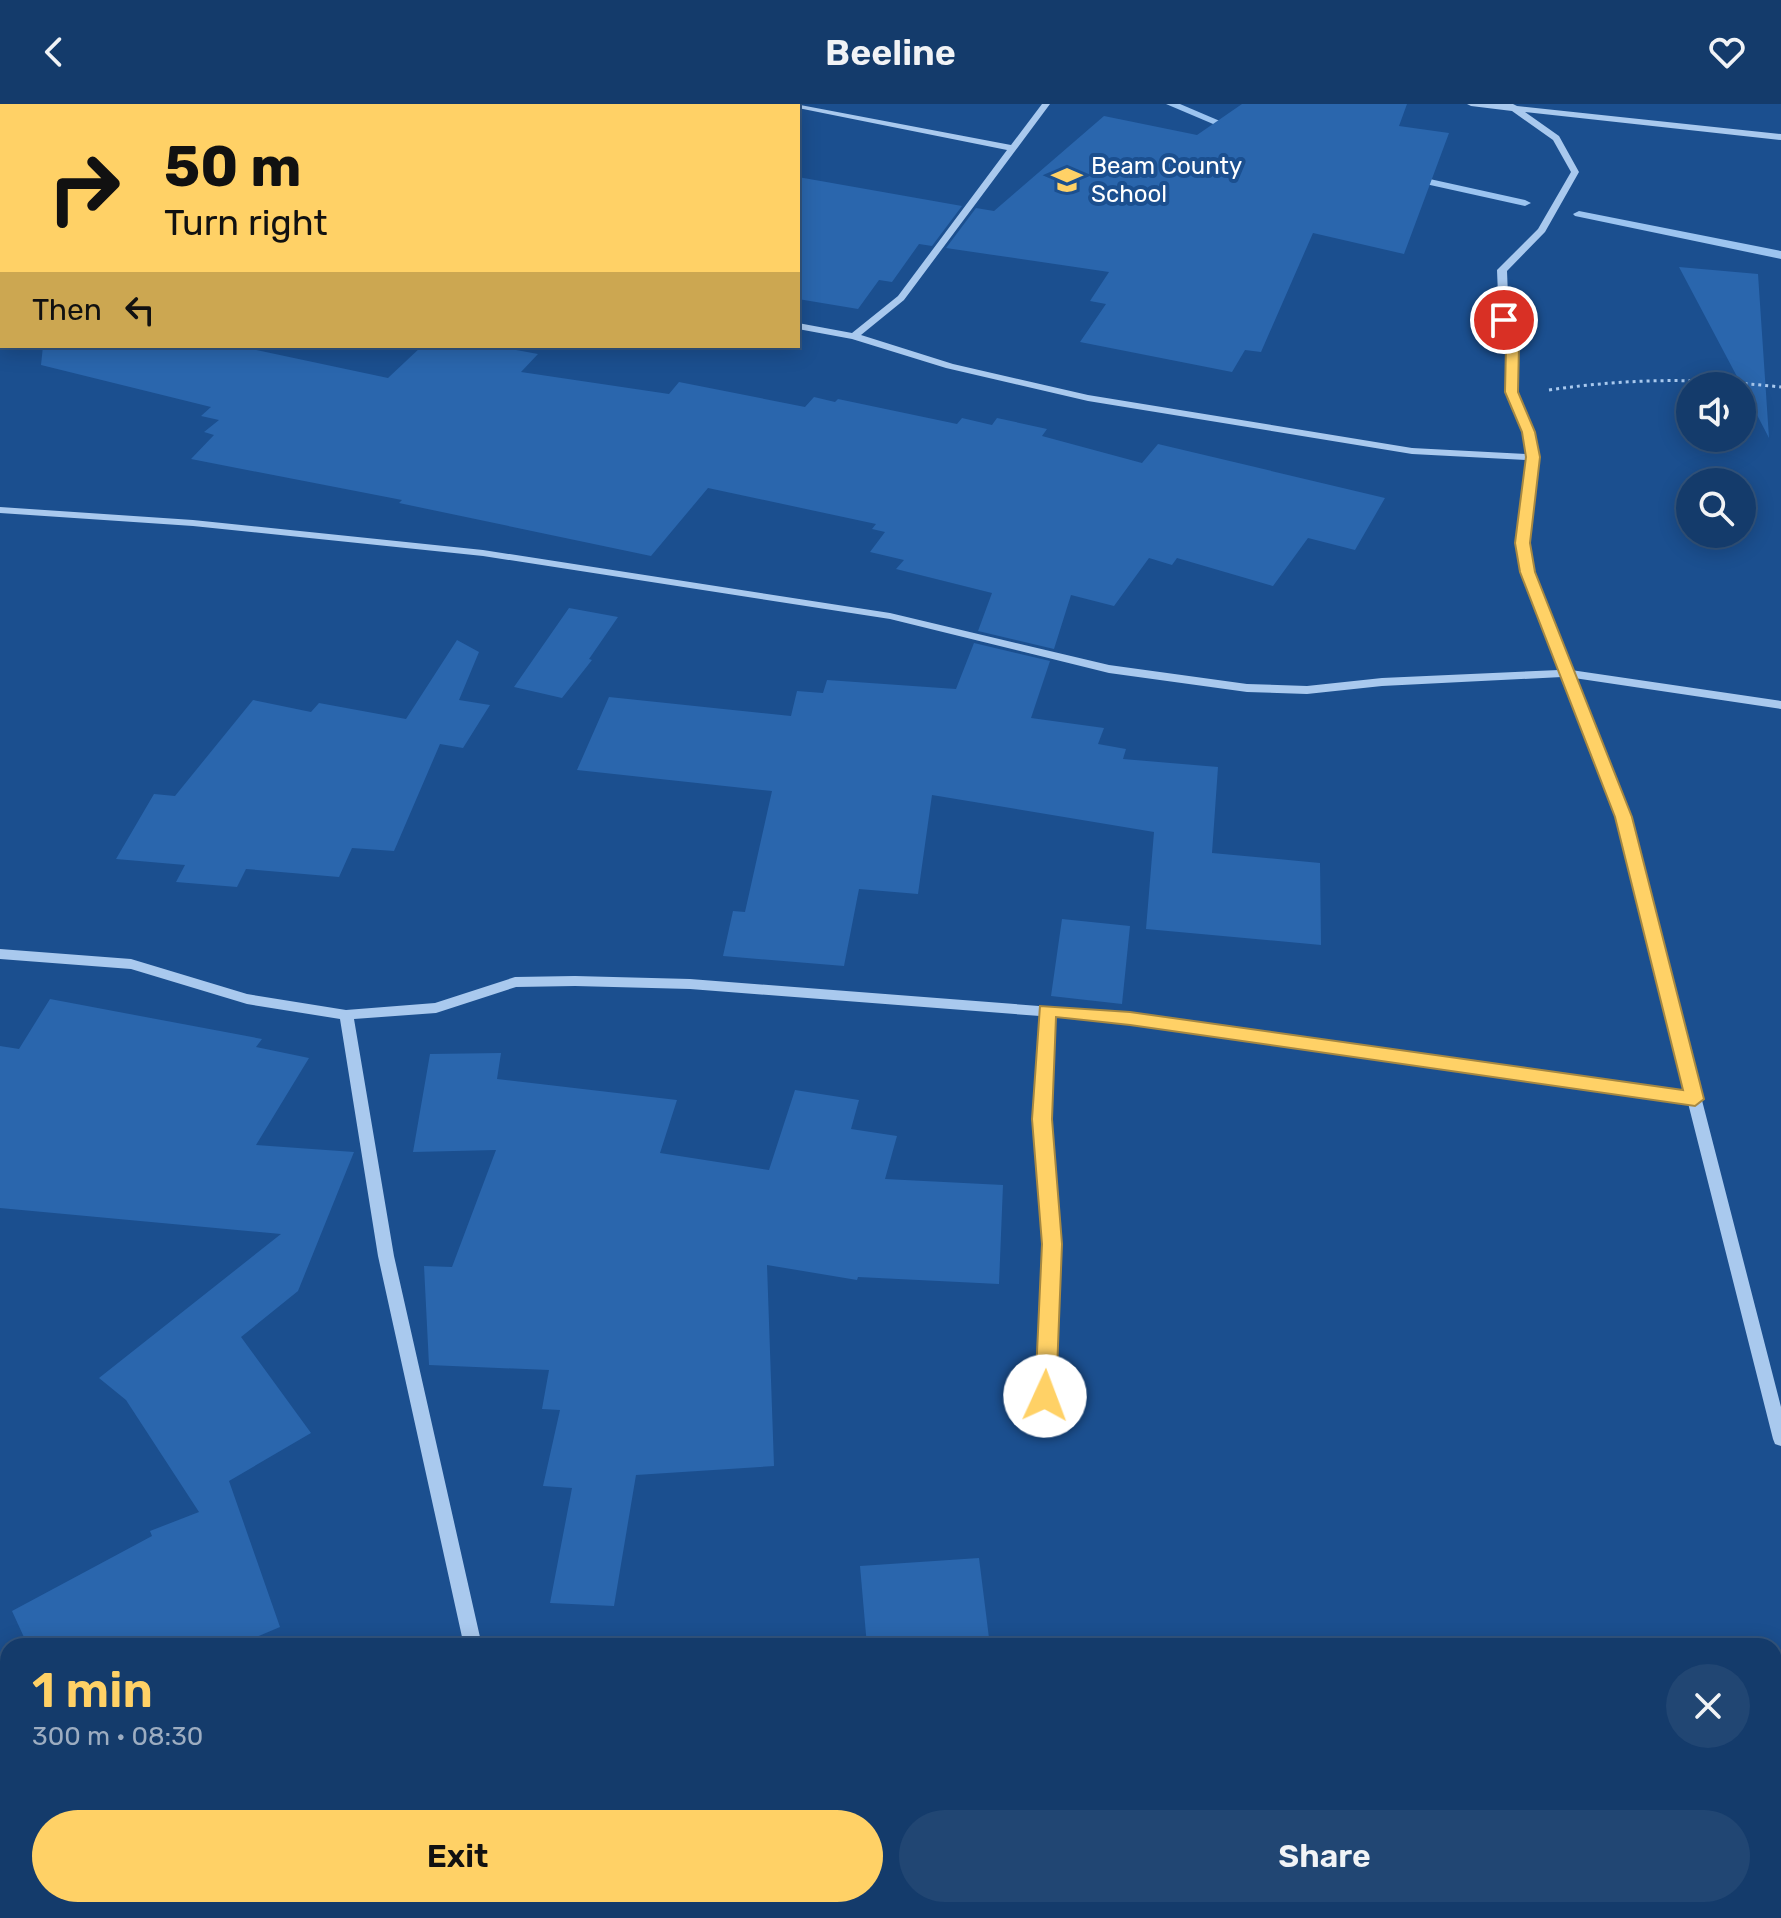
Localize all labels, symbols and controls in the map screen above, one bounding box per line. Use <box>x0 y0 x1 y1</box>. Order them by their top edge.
icon: back <box>32 30 76 74</box>
icon: heart <box>1705 30 1749 74</box>
text: Beeline <box>825 31 956 74</box>
text: 50 m <box>164 134 301 200</box>
icon: right <box>32 136 136 240</box>
place label: Beam County School <box>1091 152 1242 208</box>
school or university icon: Beam County School <box>1050 163 1084 197</box>
text: Turn right <box>164 201 328 244</box>
pin <box>1470 286 1538 354</box>
icon: left <box>118 288 162 332</box>
text: Then <box>32 292 102 328</box>
icon: arrive <box>1482 298 1526 342</box>
map controls <box>1676 372 1756 548</box>
button: sound <box>1676 372 1756 452</box>
button: search <box>1676 468 1756 548</box>
position arrow <box>1003 1354 1087 1438</box>
text: 1 min <box>32 1662 153 1719</box>
button: close <box>1666 1664 1750 1748</box>
text: 300 m · 08:30 <box>32 1721 203 1752</box>
button: Exit <box>32 1810 883 1902</box>
button: Share <box>899 1810 1750 1902</box>

